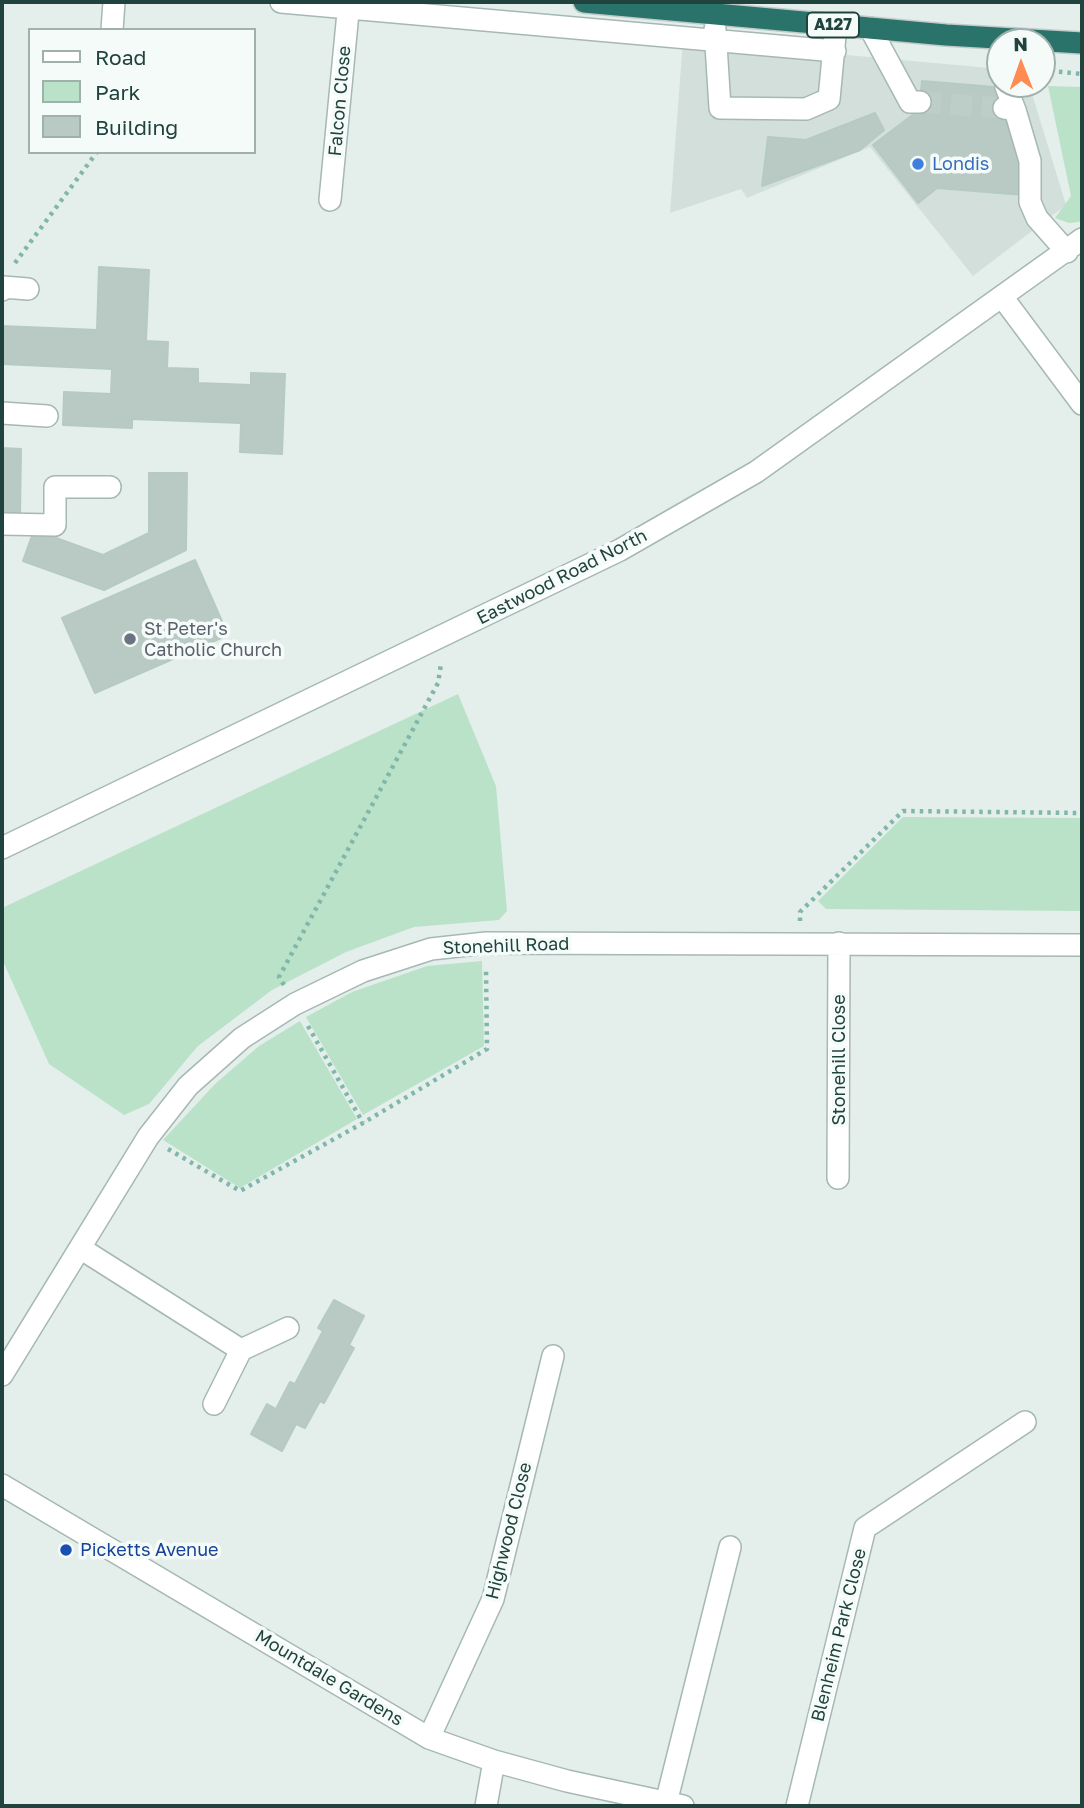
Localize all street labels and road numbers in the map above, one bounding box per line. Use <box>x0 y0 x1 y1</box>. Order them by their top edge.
road number: A127 <box>807 13 859 38</box>
street label: Falcon Close <box>324 45 356 157</box>
street label: Eastwood Road North <box>473 525 651 629</box>
street label: Stonehill Road <box>442 933 570 959</box>
street label: Stonehill Close <box>828 994 850 1126</box>
street label: Highwood Close <box>482 1460 536 1602</box>
street label: Blenheim Park Close <box>807 1546 871 1724</box>
street label: Mountdale Gardens <box>251 1625 407 1731</box>

